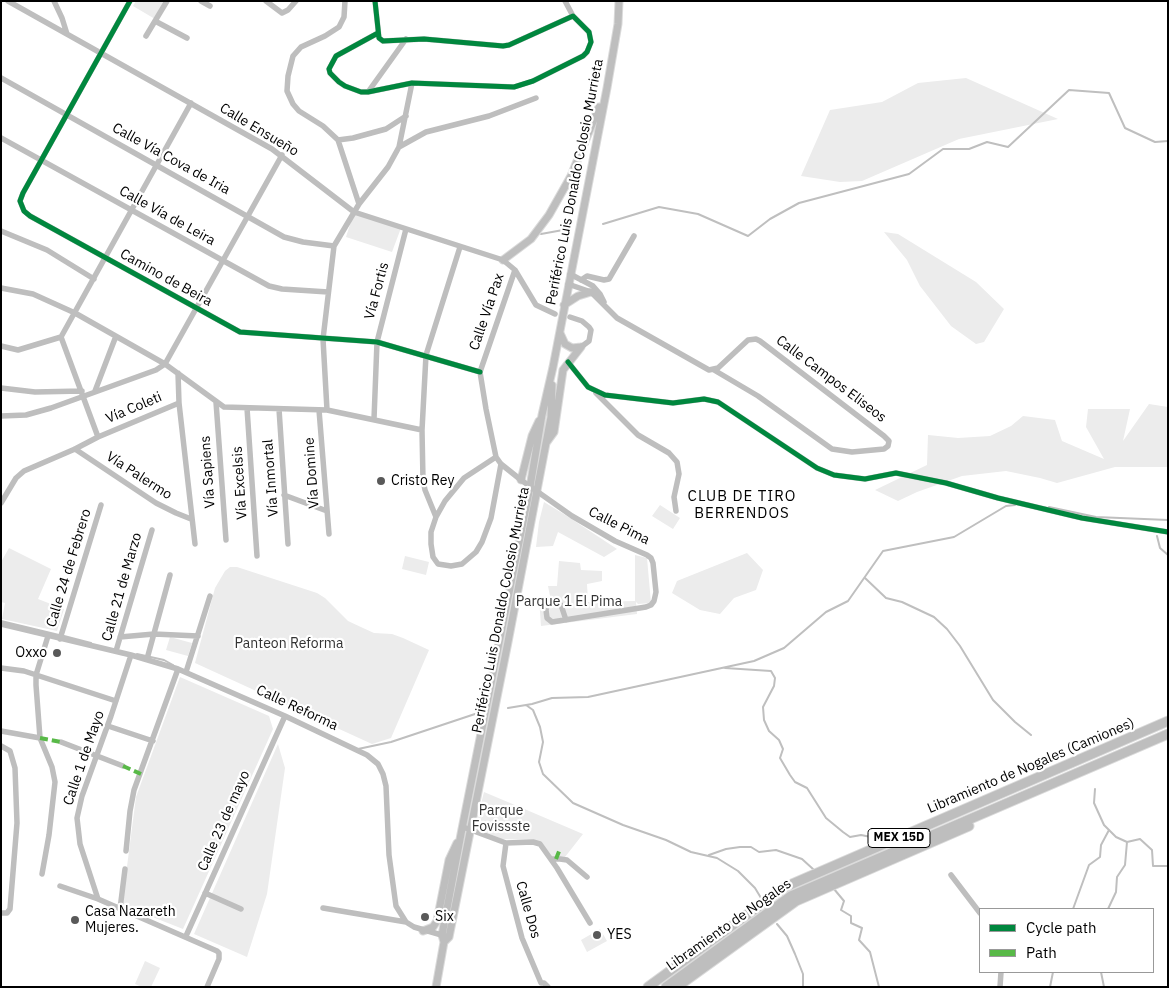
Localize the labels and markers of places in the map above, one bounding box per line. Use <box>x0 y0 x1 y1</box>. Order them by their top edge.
place label: Cristo Rey <box>391 473 454 489</box>
marker: Cristo Rey <box>375 475 387 487</box>
place label: Oxxo <box>15 645 47 661</box>
marker: Oxxo <box>51 647 63 659</box>
place label: Casa Nazareth Mujeres. <box>85 904 176 936</box>
place label: Six <box>435 909 454 925</box>
marker: Six <box>419 911 431 923</box>
marker: Casa Nazareth Mujeres. <box>69 914 81 926</box>
place label: YES <box>607 927 632 943</box>
marker: YES <box>591 929 603 941</box>

